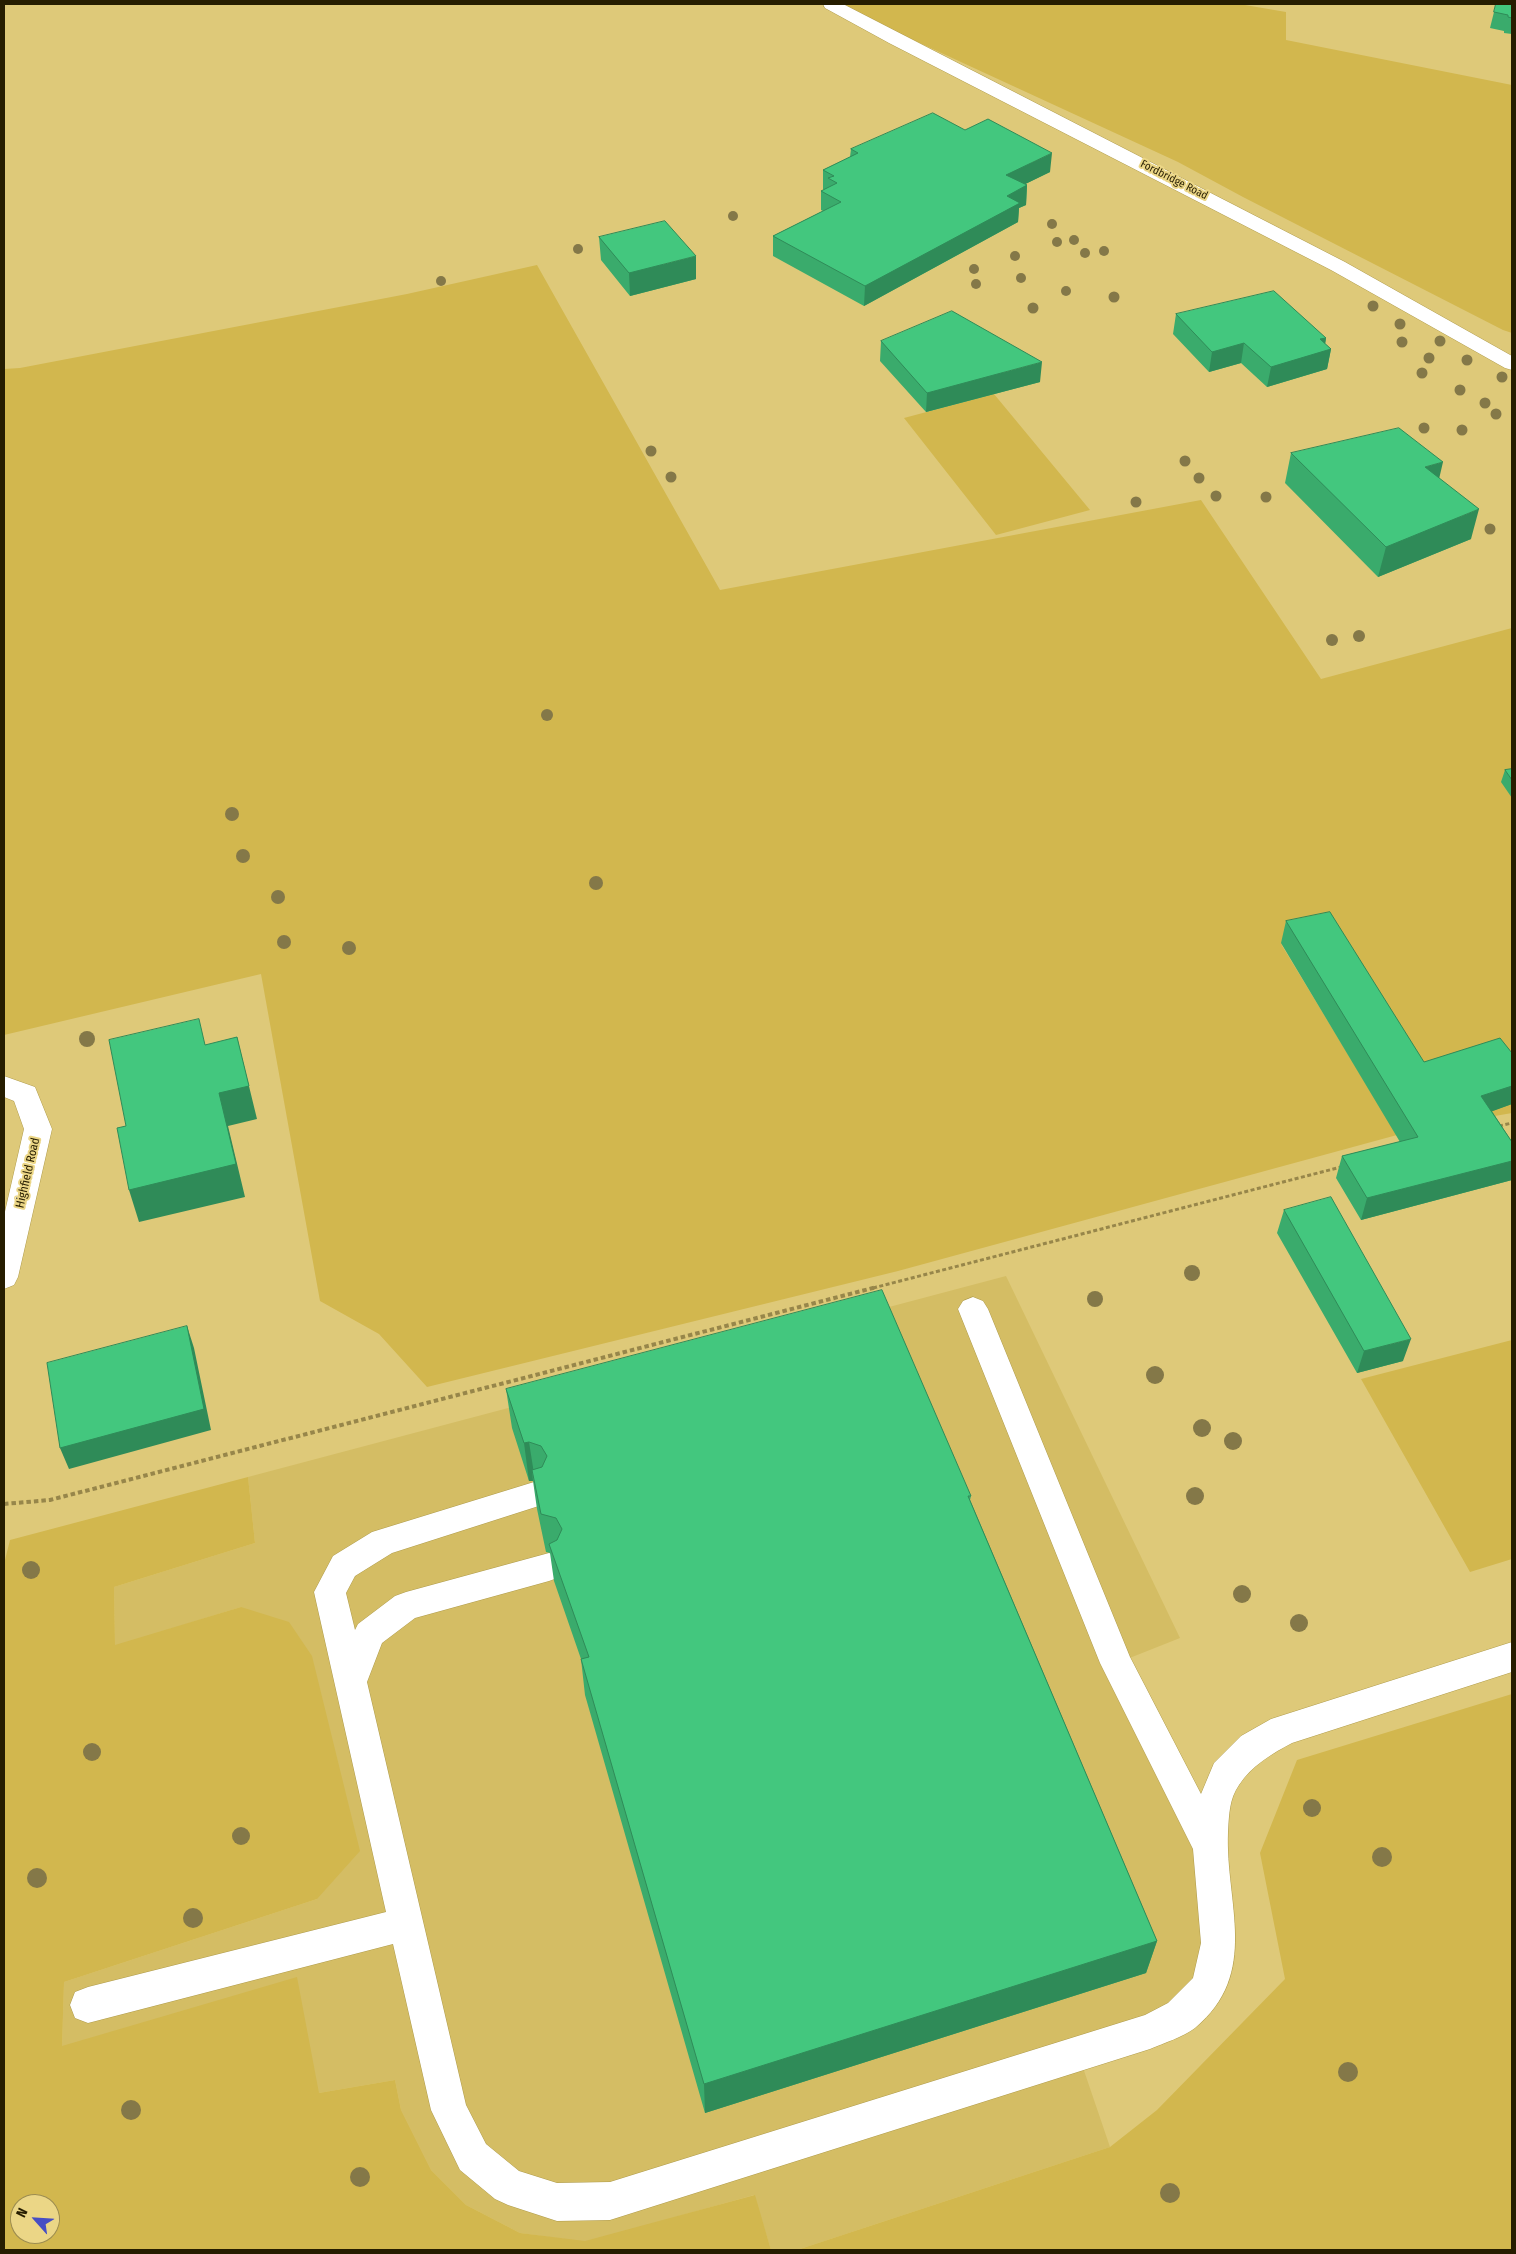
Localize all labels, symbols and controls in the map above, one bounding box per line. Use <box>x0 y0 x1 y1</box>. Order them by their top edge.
street label: Fordbridge Road <box>1138 157 1210 203</box>
street label: Highfield Road <box>13 1136 43 1210</box>
north arrow <box>10 2194 60 2244</box>
text: N <box>12 2205 31 2220</box>

